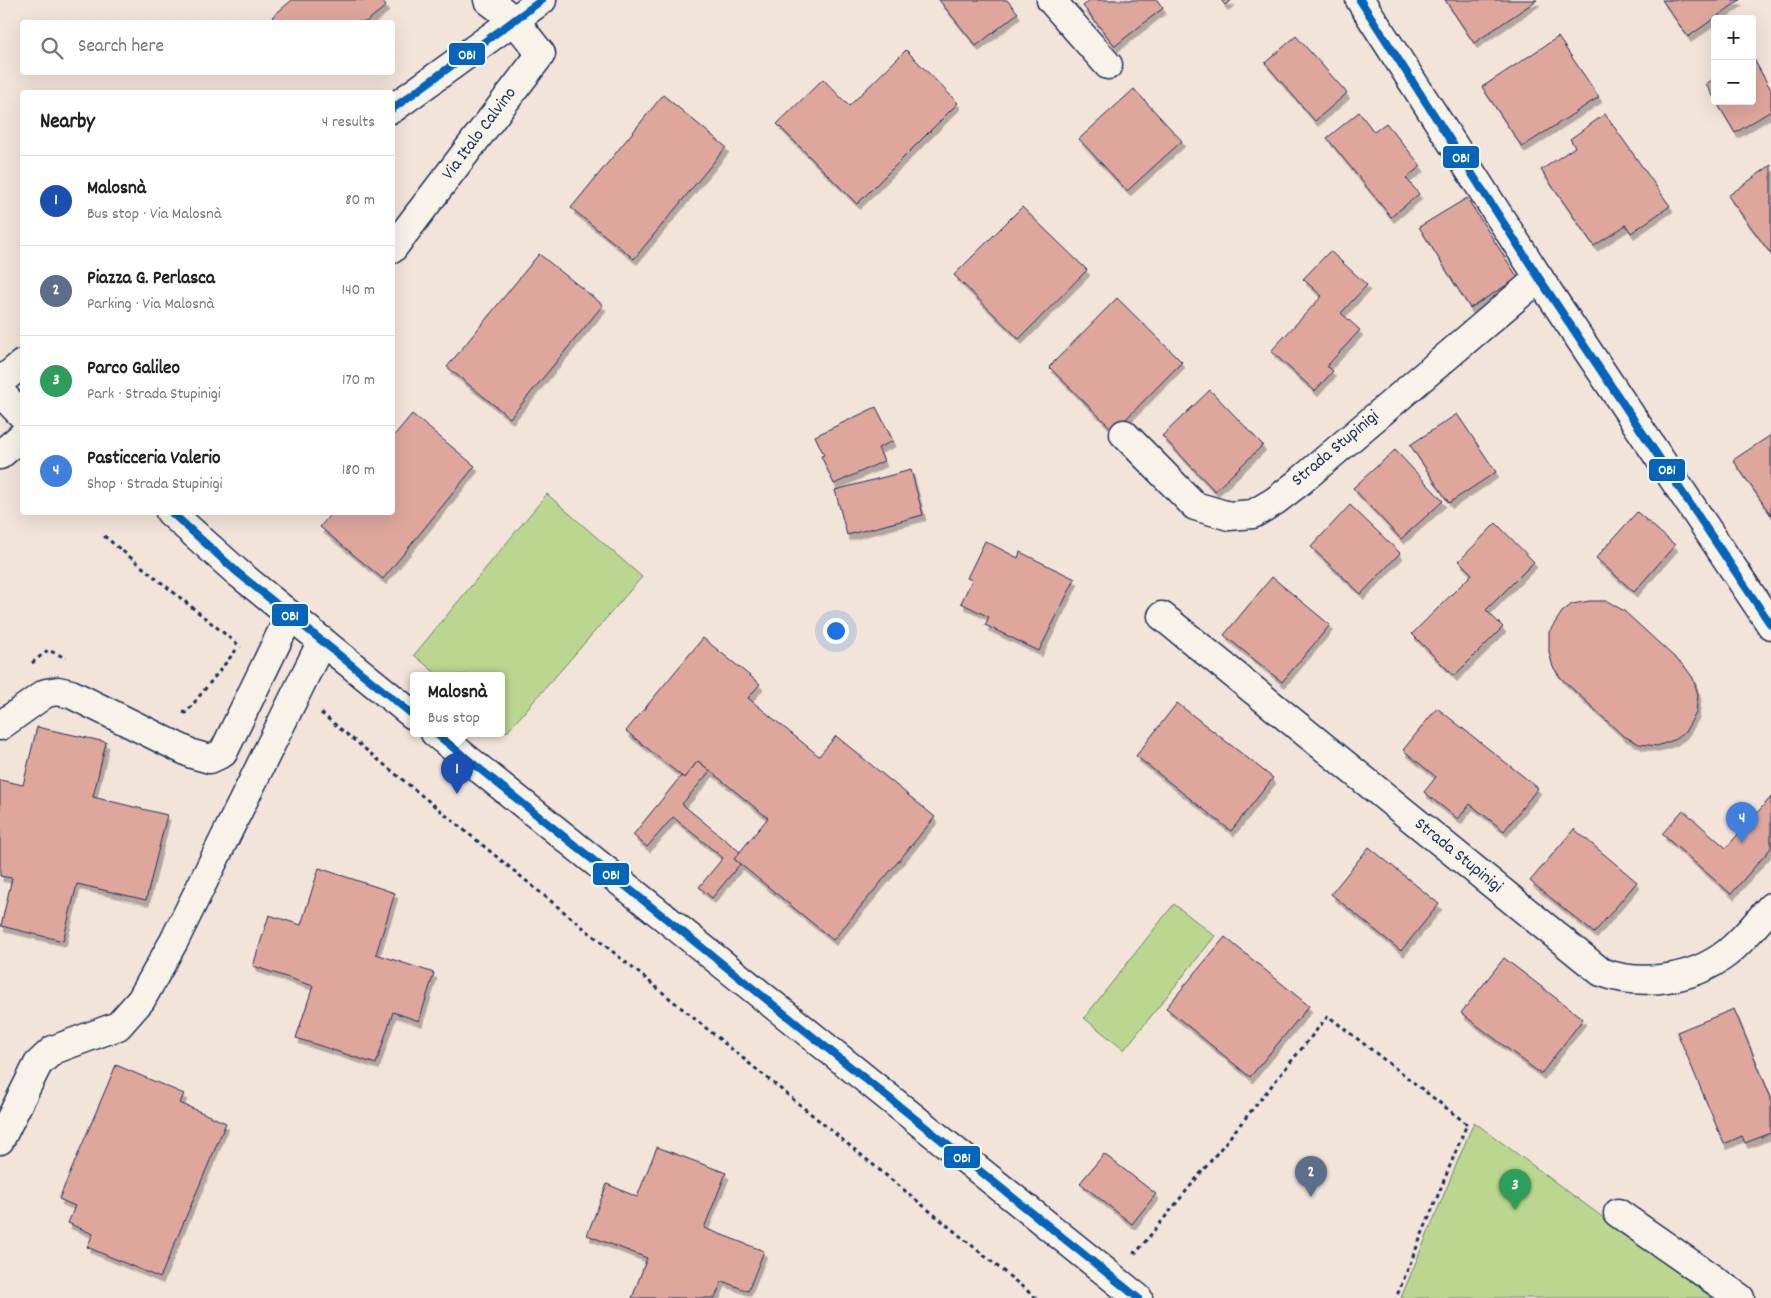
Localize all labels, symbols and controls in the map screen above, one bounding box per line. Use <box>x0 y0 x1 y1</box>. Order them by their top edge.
map controls <box>1711 15 1756 105</box>
button: + <box>1711 15 1756 60</box>
search box <box>20 20 395 75</box>
icon: search <box>38 34 66 62</box>
text: Search here <box>78 34 164 61</box>
line badge: OB1 <box>448 42 486 66</box>
text: OB1 <box>458 46 476 66</box>
button: − <box>1711 60 1756 105</box>
street label: Via Italo Calvino <box>437 82 523 186</box>
text: Nearby <box>40 108 95 138</box>
text: 4 results <box>322 111 375 134</box>
line badge: OB1 <box>1442 145 1480 169</box>
text: OB1 <box>1452 149 1470 169</box>
text: Malosnà <box>87 176 146 203</box>
text: 1 <box>54 189 58 212</box>
text: 80 m <box>345 189 375 212</box>
text: Bus stop · Via Malosnà <box>87 203 222 226</box>
text: Piazza G. Perlasca <box>87 266 215 293</box>
text: 2 <box>53 279 60 302</box>
text: 140 m <box>341 279 375 302</box>
text: Parking · Via Malosnà <box>87 293 214 316</box>
text: Parco Galileo <box>87 356 180 383</box>
text: 3 <box>52 369 60 392</box>
text: 170 m <box>342 369 375 392</box>
text: Park · Strada Stupinigi <box>87 383 221 406</box>
street label: Strada Stupinigi <box>1287 405 1385 493</box>
text: Pasticceria Valerio <box>87 446 220 473</box>
line badge: OB1 <box>1648 458 1686 482</box>
text: 4 <box>53 459 59 482</box>
text: 180 m <box>342 459 375 482</box>
text: OB1 <box>1658 461 1676 481</box>
text: Shop · Strada Stupinigi <box>87 473 222 496</box>
line badge: OB1 <box>271 603 309 627</box>
text: OB1 <box>281 607 299 627</box>
your location <box>823 618 849 644</box>
popup <box>410 672 505 737</box>
text: Malosnà <box>428 680 487 707</box>
text: Bus stop <box>428 707 480 730</box>
pin: 1 <box>441 753 473 794</box>
pin: 4 <box>1726 802 1758 843</box>
street label: Strada Stupinigi <box>1408 812 1508 900</box>
line badge: OB1 <box>592 862 630 886</box>
text: OB1 <box>602 866 620 886</box>
line badge: OB1 <box>943 1145 981 1169</box>
text: OB1 <box>953 1149 971 1169</box>
pin: 2 <box>1295 1156 1327 1197</box>
pin: 3 <box>1499 1169 1531 1210</box>

